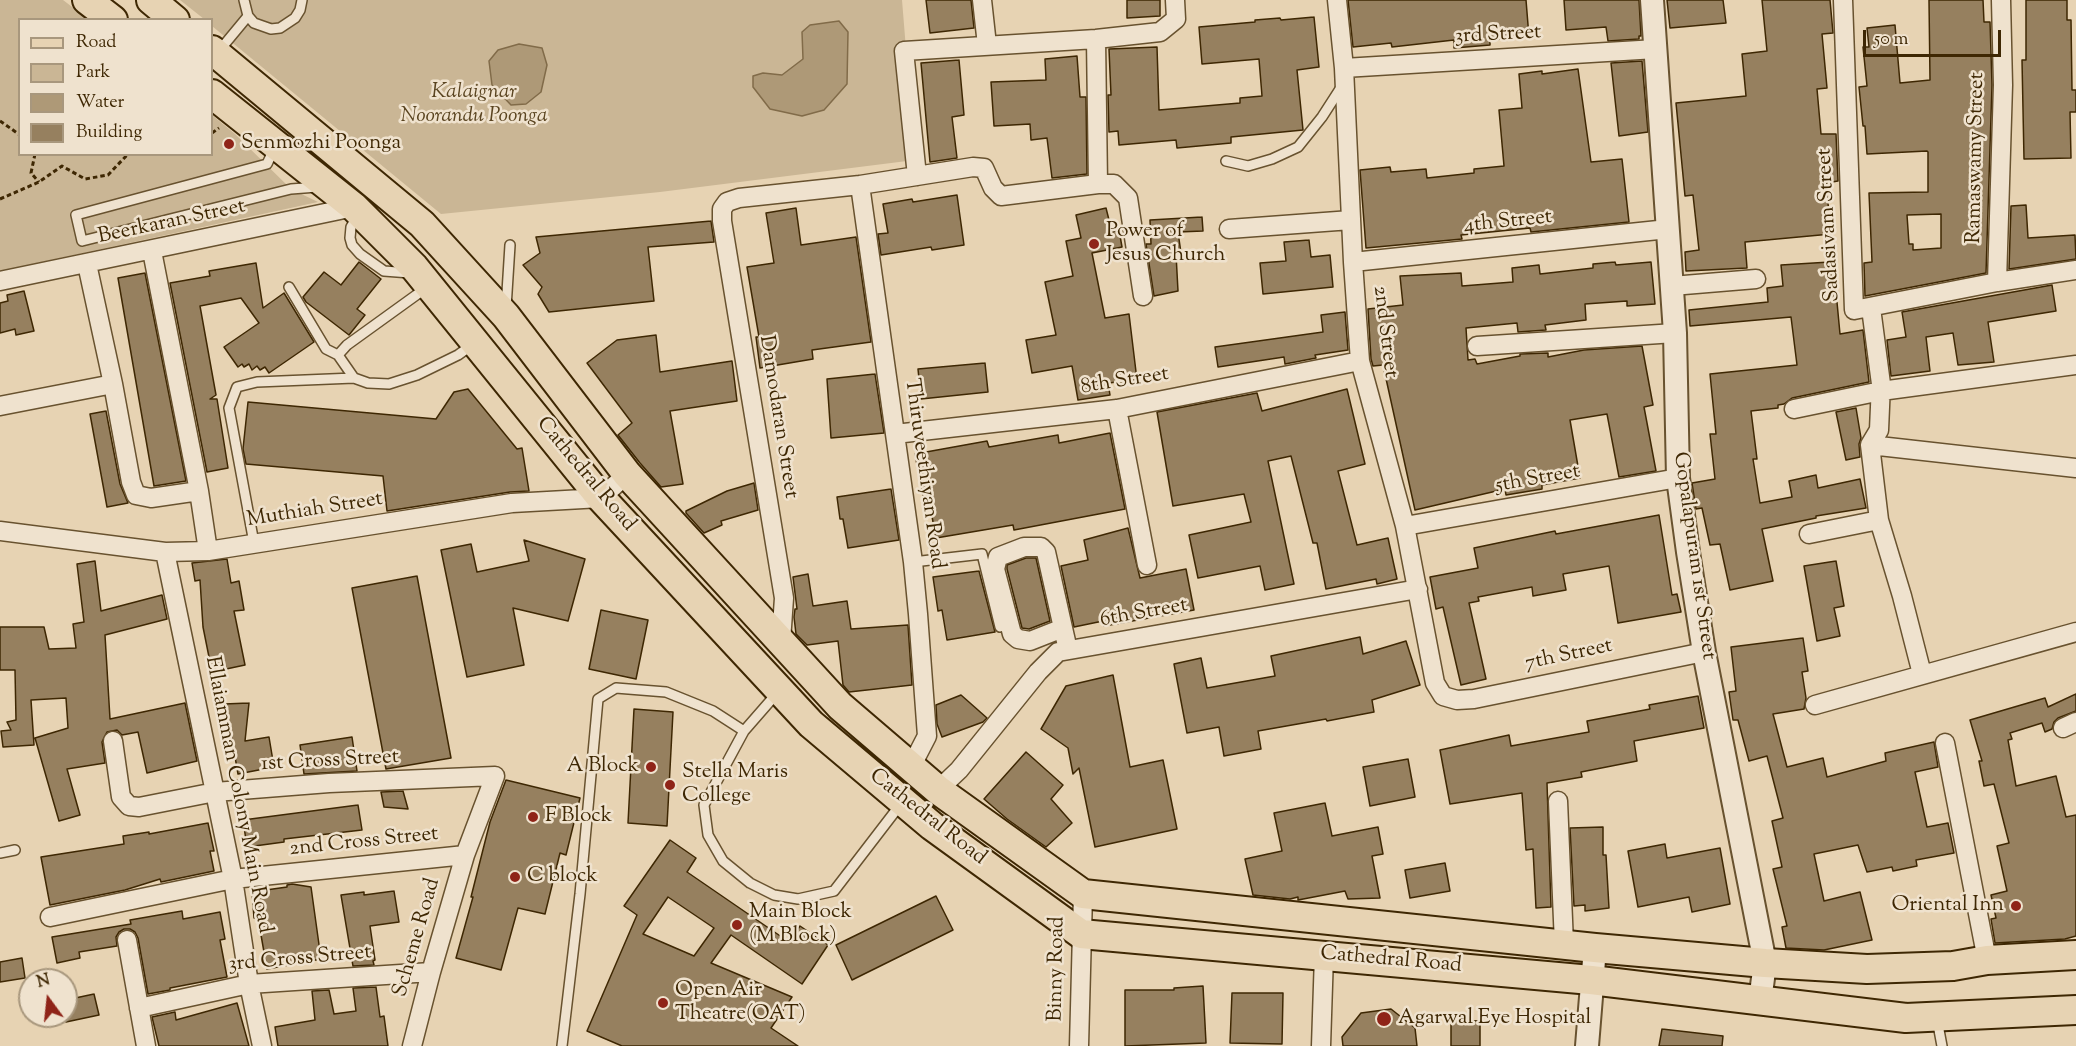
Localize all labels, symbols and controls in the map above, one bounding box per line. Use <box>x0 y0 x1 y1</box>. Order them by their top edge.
legend <box>18 18 213 156</box>
scale bar <box>1866 18 2004 56</box>
street label: 3rd Street <box>1454 21 1542 51</box>
text: 50 m <box>1874 27 1908 53</box>
text: Road <box>76 30 116 56</box>
text: Park <box>76 60 110 86</box>
street label: Ramaswamy Street <box>1963 72 1991 244</box>
park label: Kalaignar Noorandu Poonga <box>400 80 548 130</box>
text: Water <box>76 90 124 116</box>
text: Building <box>76 120 142 146</box>
place label: Senmozhi Poonga <box>241 131 401 157</box>
marker: Senmozhi Poonga <box>222 137 236 151</box>
street label: Sadasivam Street <box>1813 147 1847 303</box>
street label: Beerkaran Street <box>96 195 248 251</box>
street label: 4th Street <box>1463 206 1553 240</box>
place label: Power of Jesus Church <box>1106 219 1226 269</box>
marker: Power of Jesus Church <box>1087 237 1101 251</box>
street label: 2nd Street <box>1366 285 1402 379</box>
street label: Damodaran Street <box>752 334 802 500</box>
street label: 8th Street <box>1079 363 1171 401</box>
street label: Thiruveethiyan Road <box>897 377 949 571</box>
street label: Cathedral Road <box>530 413 640 537</box>
street label: Gopalapuram 1st Street <box>1666 450 1720 662</box>
street label: 5th Street <box>1494 460 1582 500</box>
street label: Muthiah Street <box>245 488 385 534</box>
street label: 6th Street <box>1098 594 1190 634</box>
street label: 7th Street <box>1523 634 1615 678</box>
street label: Ellaiamman Colony Main Road <box>198 654 276 936</box>
street label: 1st Cross Street <box>260 746 400 778</box>
place label: A Block <box>566 754 639 780</box>
marker: A Block <box>644 760 658 774</box>
place label: Stella Maris College <box>682 760 788 810</box>
street label: Cathedral Road <box>863 764 991 872</box>
marker: Stella Maris College <box>663 778 677 792</box>
place label: F Block <box>545 804 612 830</box>
marker: F Block <box>526 810 540 824</box>
street label: 2nd Cross Street <box>288 823 440 863</box>
place label: C block <box>527 864 598 890</box>
marker: C block <box>508 870 522 884</box>
street label: Scheme Road <box>389 876 447 1000</box>
place label: Oriental Inn <box>1891 893 2004 919</box>
marker: Oriental Inn <box>2009 899 2023 913</box>
place label: Main Block (M Block) <box>749 900 852 950</box>
street label: Binny Road <box>1044 916 1072 1022</box>
marker: Main Block (M Block) <box>730 918 744 932</box>
street label: 3rd Cross Street <box>227 941 373 979</box>
street label: Cathedral Road <box>1319 942 1463 980</box>
north arrow <box>18 968 78 1028</box>
text: N <box>35 969 53 995</box>
place label: Open Air Theatre(OAT) <box>675 978 805 1028</box>
marker: Open Air Theatre(OAT) <box>656 996 670 1010</box>
place label: Agarwal Eye Hospital <box>1398 1006 1591 1032</box>
marker: Agarwal Eye Hospital <box>1375 1010 1393 1028</box>

